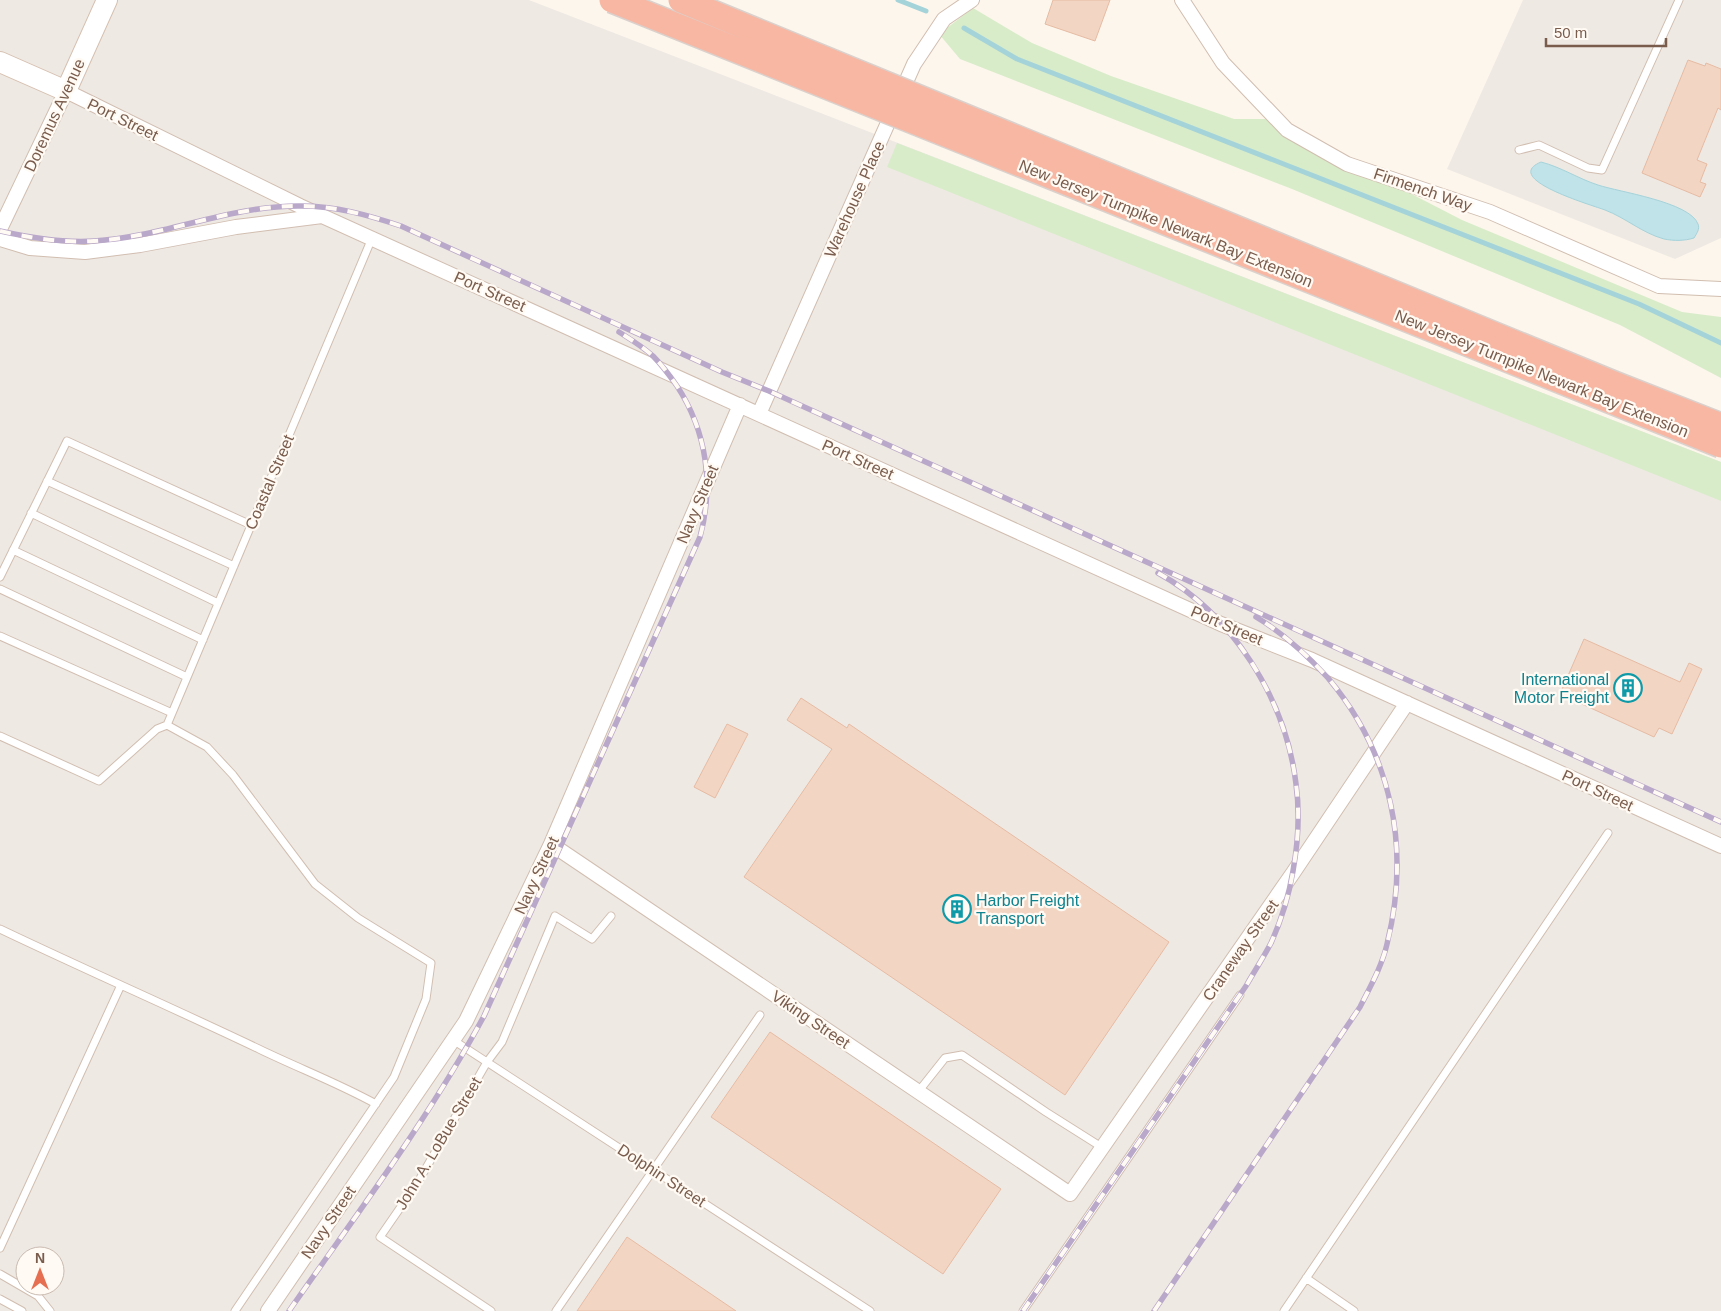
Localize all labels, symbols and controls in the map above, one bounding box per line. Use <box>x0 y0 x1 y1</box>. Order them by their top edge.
scale bar <box>1546 15 1666 47</box>
text: 50 m <box>1554 24 1587 41</box>
street label: Doremus Avenue <box>21 56 88 174</box>
street label: Port Street <box>85 95 161 144</box>
street label: Warehouse Place <box>821 138 888 260</box>
street label: New Jersey Turnpike Newark Bay Extension <box>1017 157 1315 290</box>
street label: Firmench Way <box>1372 165 1474 214</box>
street label: Port Street <box>451 268 529 315</box>
street label: New Jersey Turnpike Newark Bay Extension <box>1393 307 1691 440</box>
street label: Coastal Street <box>242 432 297 532</box>
street label: Port Street <box>819 436 897 483</box>
street label: Navy Street <box>673 462 722 546</box>
street label: Port Street <box>1188 603 1266 648</box>
place label: International Motor Freight <box>1514 671 1610 706</box>
building icon: International Motor Freight <box>1613 673 1643 703</box>
street label: Port Street <box>1560 767 1637 815</box>
street label: Navy Street <box>511 833 562 917</box>
place label: Harbor Freight Transport <box>976 892 1080 927</box>
building icon: Harbor Freight Transport <box>942 894 972 924</box>
street label: Craneway Street <box>1199 896 1282 1004</box>
street label: Viking Street <box>768 987 853 1052</box>
street label: John A. LoBue Street <box>392 1074 485 1212</box>
street label: Dolphin Street <box>615 1141 709 1210</box>
street label: Navy Street <box>298 1182 359 1262</box>
north arrow <box>15 1246 65 1296</box>
text: N <box>35 1250 45 1266</box>

